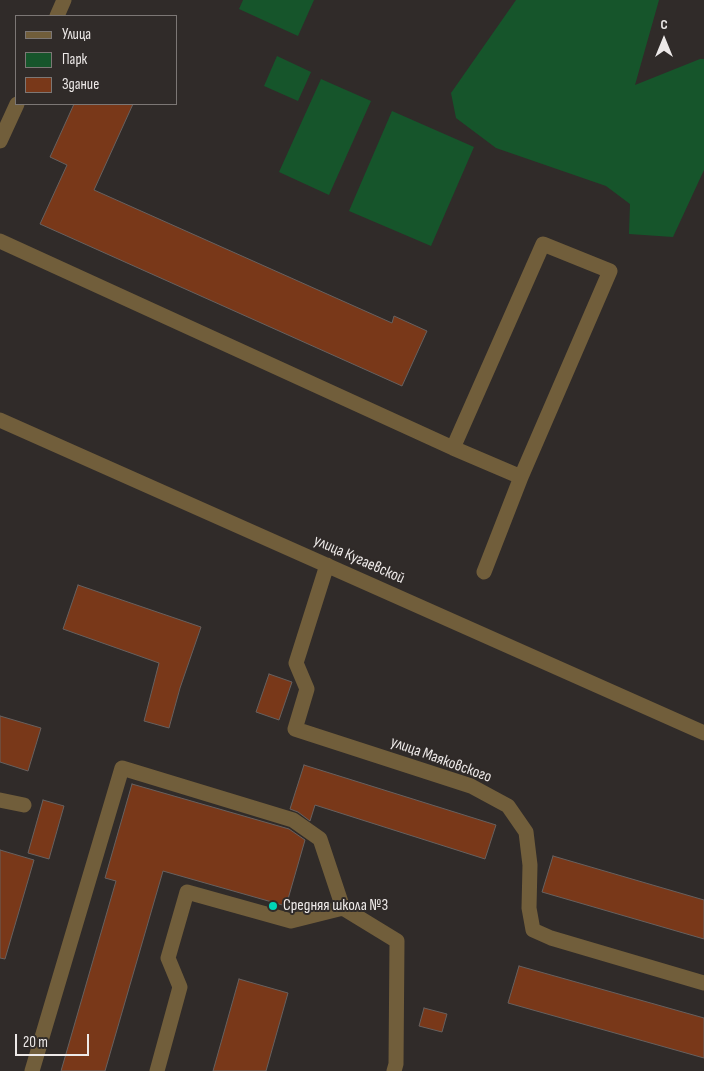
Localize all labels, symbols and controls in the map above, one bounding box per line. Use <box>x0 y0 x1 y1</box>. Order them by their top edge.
legend <box>15 15 178 105</box>
north arrow <box>639 15 689 65</box>
text: С <box>660 16 668 33</box>
text: Улица <box>62 25 91 44</box>
text: Парк <box>62 50 87 69</box>
text: Здание <box>62 75 99 94</box>
street label: улица Кугаевской <box>311 531 407 589</box>
street label: улица Маяковского <box>388 733 494 787</box>
place label: Средняя школа №3 <box>283 896 388 916</box>
marker: Средняя школа №3 <box>267 900 279 912</box>
scale bar <box>18 1024 91 1056</box>
text: 20 m <box>23 1033 48 1052</box>

